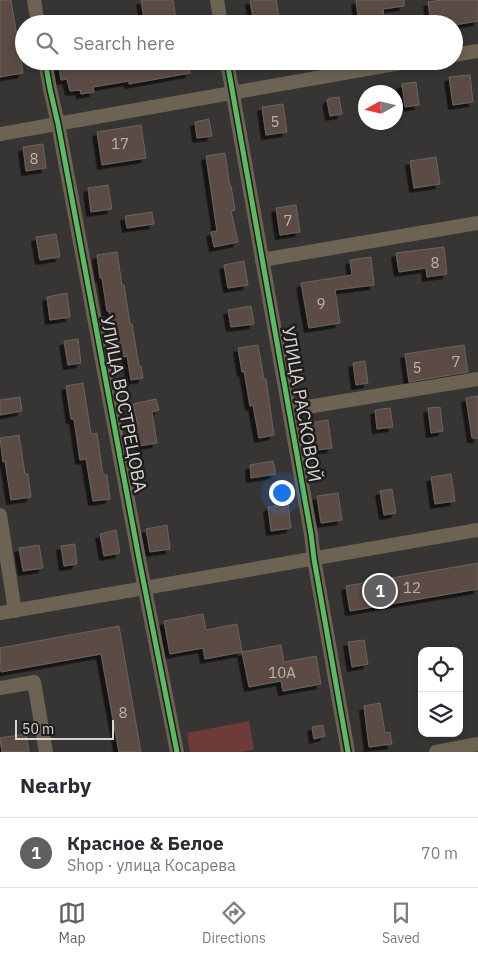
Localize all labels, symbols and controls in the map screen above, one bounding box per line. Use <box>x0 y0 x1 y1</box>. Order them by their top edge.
search box <box>15 15 463 70</box>
icon: search <box>33 29 61 57</box>
text: Search here <box>73 31 175 55</box>
north arrow <box>358 85 403 130</box>
house number: 5 <box>270 112 280 131</box>
house number: 17 <box>111 134 129 153</box>
house number: 8 <box>29 149 39 168</box>
house number: 7 <box>283 211 293 230</box>
house number: 8 <box>430 253 440 272</box>
house number: 9 <box>316 294 326 313</box>
street label: УЛИЦА ВОСТРЕЦОВА <box>96 314 153 495</box>
street label: УЛИЦА РАСКОВОЙ <box>277 324 327 484</box>
house number: 7 <box>451 352 461 371</box>
house number: 5 <box>412 358 422 377</box>
your location <box>269 480 295 506</box>
pin: 1 <box>364 572 396 610</box>
house number: 12 <box>403 578 421 597</box>
map controls <box>418 647 463 737</box>
button: locate <box>418 647 463 692</box>
house number: 10А <box>268 663 296 682</box>
button: layers <box>418 692 463 737</box>
house number: 8 <box>118 703 128 722</box>
scale bar <box>15 717 114 740</box>
text: 50 m <box>22 720 54 738</box>
text: Nearby <box>20 771 91 799</box>
text: Красное & Белое <box>67 831 224 855</box>
text: 1 <box>31 843 41 863</box>
text: 70 m <box>421 843 458 863</box>
text: Shop · улица Косарева <box>67 855 236 875</box>
tab: Map <box>58 899 86 947</box>
tab: Directions <box>202 899 266 947</box>
tab: Saved <box>382 899 420 947</box>

